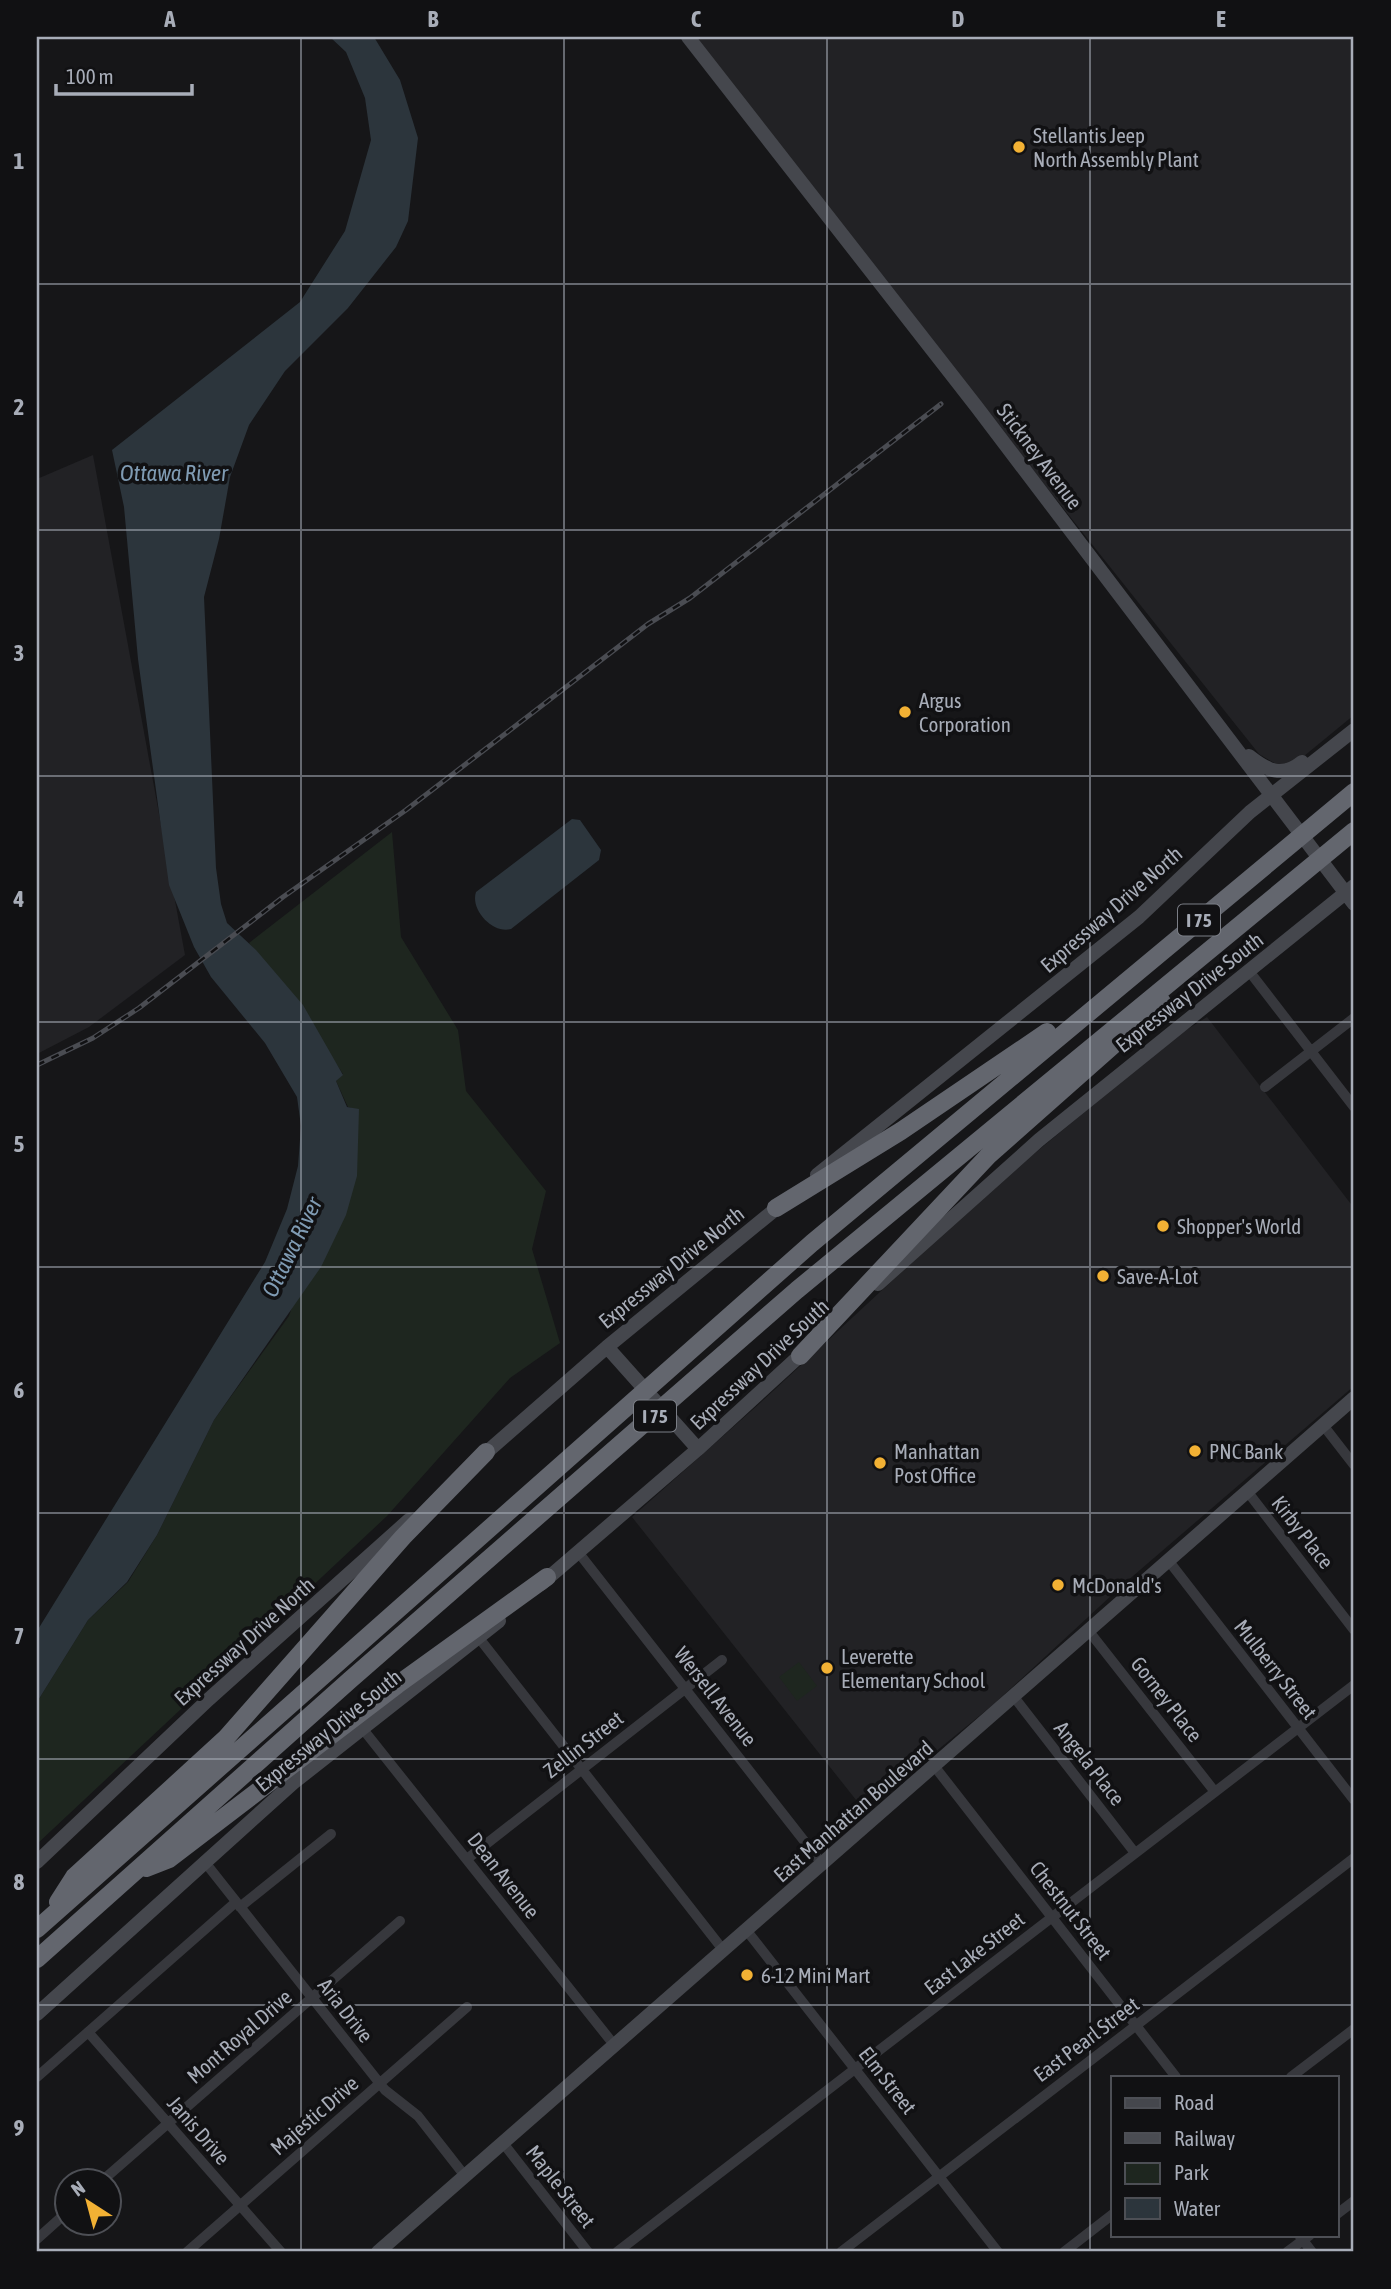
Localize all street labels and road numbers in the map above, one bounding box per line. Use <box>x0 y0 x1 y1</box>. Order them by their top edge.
street label: Stickney Avenue <box>993 399 1087 513</box>
street label: Expressway Drive North <box>1035 841 1187 977</box>
road number: I 75 <box>1178 904 1220 936</box>
street label: Expressway Drive South <box>1111 927 1267 1057</box>
street label: Expressway Drive North <box>594 1201 748 1333</box>
street label: Expressway Drive South <box>685 1294 833 1434</box>
road number: I 75 <box>634 1400 676 1432</box>
street label: Kirby Place <box>1267 1491 1339 1573</box>
street label: Expressway Drive North <box>169 1572 319 1710</box>
street label: Mulberry Street <box>1230 1615 1322 1723</box>
street label: Wersell Avenue <box>670 1642 762 1750</box>
street label: Gorney Place <box>1126 1652 1208 1746</box>
street label: Expressway Drive South <box>250 1664 406 1796</box>
street label: Zellin Street <box>539 1706 627 1782</box>
street label: Angela Place <box>1050 1716 1130 1810</box>
street label: East Manhattan Boulevard <box>769 1735 937 1887</box>
street label: Dean Avenue <box>463 1827 545 1923</box>
street label: Chestnut Street <box>1025 1856 1117 1964</box>
street label: East Lake Street <box>919 1907 1029 1999</box>
street label: Aria Drive <box>314 1973 378 2047</box>
street label: Mont Royal Drive <box>182 1984 296 2088</box>
street label: East Pearl Street <box>1029 1992 1143 2086</box>
street label: Elm Street <box>854 2042 922 2118</box>
street label: Majestic Drive <box>265 2071 363 2159</box>
street label: Janis Drive <box>163 2091 235 2169</box>
street label: Maple Street <box>521 2140 601 2232</box>

